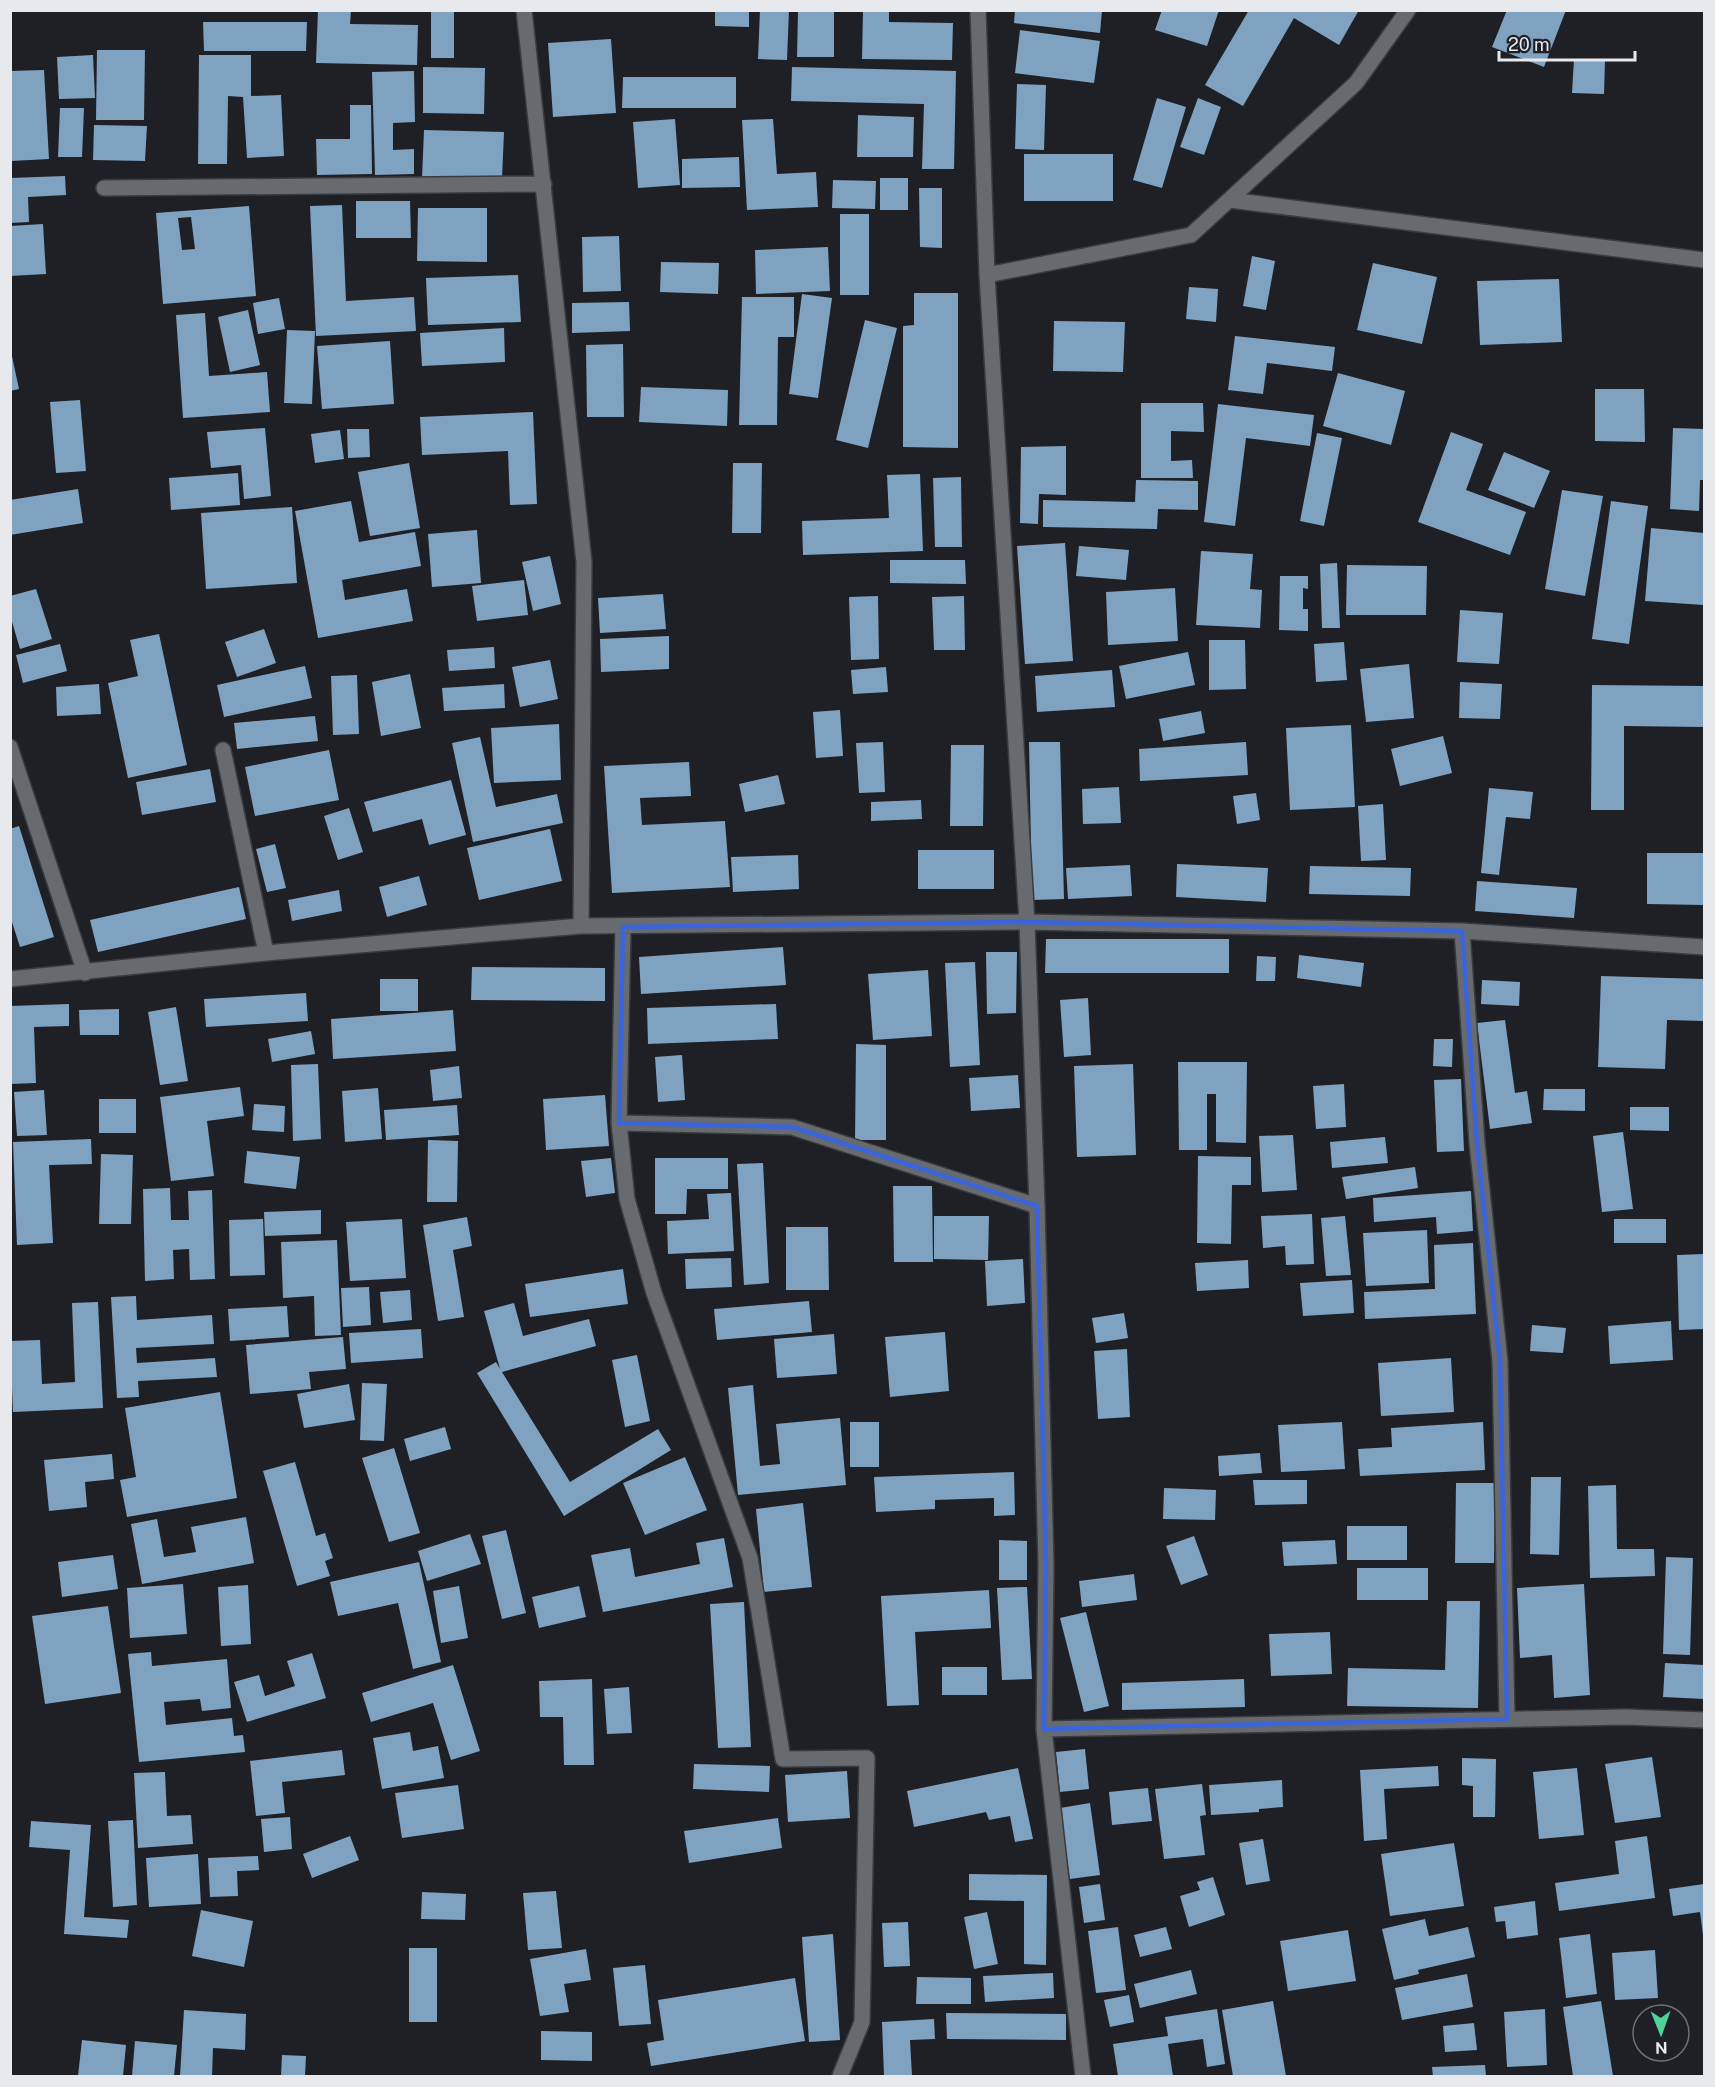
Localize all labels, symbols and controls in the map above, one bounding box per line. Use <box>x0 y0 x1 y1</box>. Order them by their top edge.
scale bar <box>1499 24 1636 62</box>
text: 20 m <box>1508 34 1550 55</box>
north arrow <box>1631 2003 1691 2063</box>
text: N <box>1655 2038 1668 2057</box>

